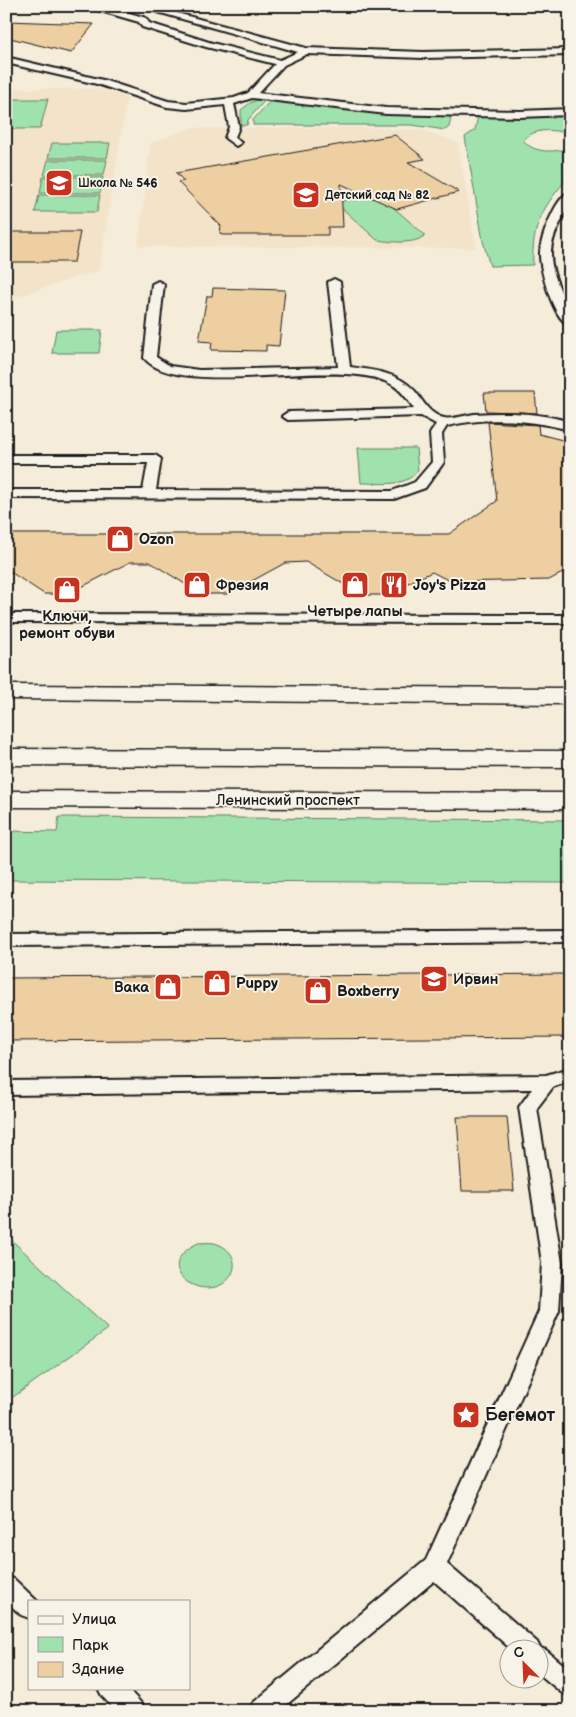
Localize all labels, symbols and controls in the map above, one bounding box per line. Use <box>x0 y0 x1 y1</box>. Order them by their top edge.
school or university icon: Школа № 546 <box>44 168 74 198</box>
place label: Школа № 546 <box>78 176 157 191</box>
school or university icon: Детский сад № 82 <box>291 180 321 210</box>
place label: Детский сад № 82 <box>325 188 430 203</box>
shop icon: Ozon <box>105 524 135 554</box>
place label: Ozon <box>139 530 174 549</box>
shop icon: Фрезия <box>182 570 212 600</box>
shop icon: Четыре лапы <box>340 570 370 600</box>
restaurant icon: Joy's Pizza <box>379 570 409 600</box>
shop icon: Ключи, ремонт обуви <box>52 575 82 605</box>
place label: Фрезия <box>216 576 269 595</box>
place label: Joy's Pizza <box>413 576 486 595</box>
place label: Четыре лапы <box>307 602 403 621</box>
place label: Ключи, ремонт обуви <box>19 607 115 643</box>
street label: Ленинский проспект <box>215 791 360 810</box>
school or university icon: Ирвин <box>419 964 449 994</box>
shop icon: Puppy <box>202 968 232 998</box>
place label: Ирвин <box>453 970 498 989</box>
shop icon: Вака <box>153 972 183 1002</box>
place label: Puppy <box>236 974 278 993</box>
shop icon: Boxberry <box>303 976 333 1006</box>
place label: Вака <box>114 978 149 997</box>
place label: Boxberry <box>337 982 399 1001</box>
place icon: Бегемот <box>451 1400 481 1430</box>
place label: Бегемот <box>485 1405 556 1426</box>
legend <box>28 1600 190 1690</box>
text: Улица <box>72 1610 117 1629</box>
text: Парк <box>72 1636 109 1655</box>
north arrow <box>498 1640 548 1690</box>
text: С <box>511 1643 527 1662</box>
text: Здание <box>72 1660 124 1679</box>

